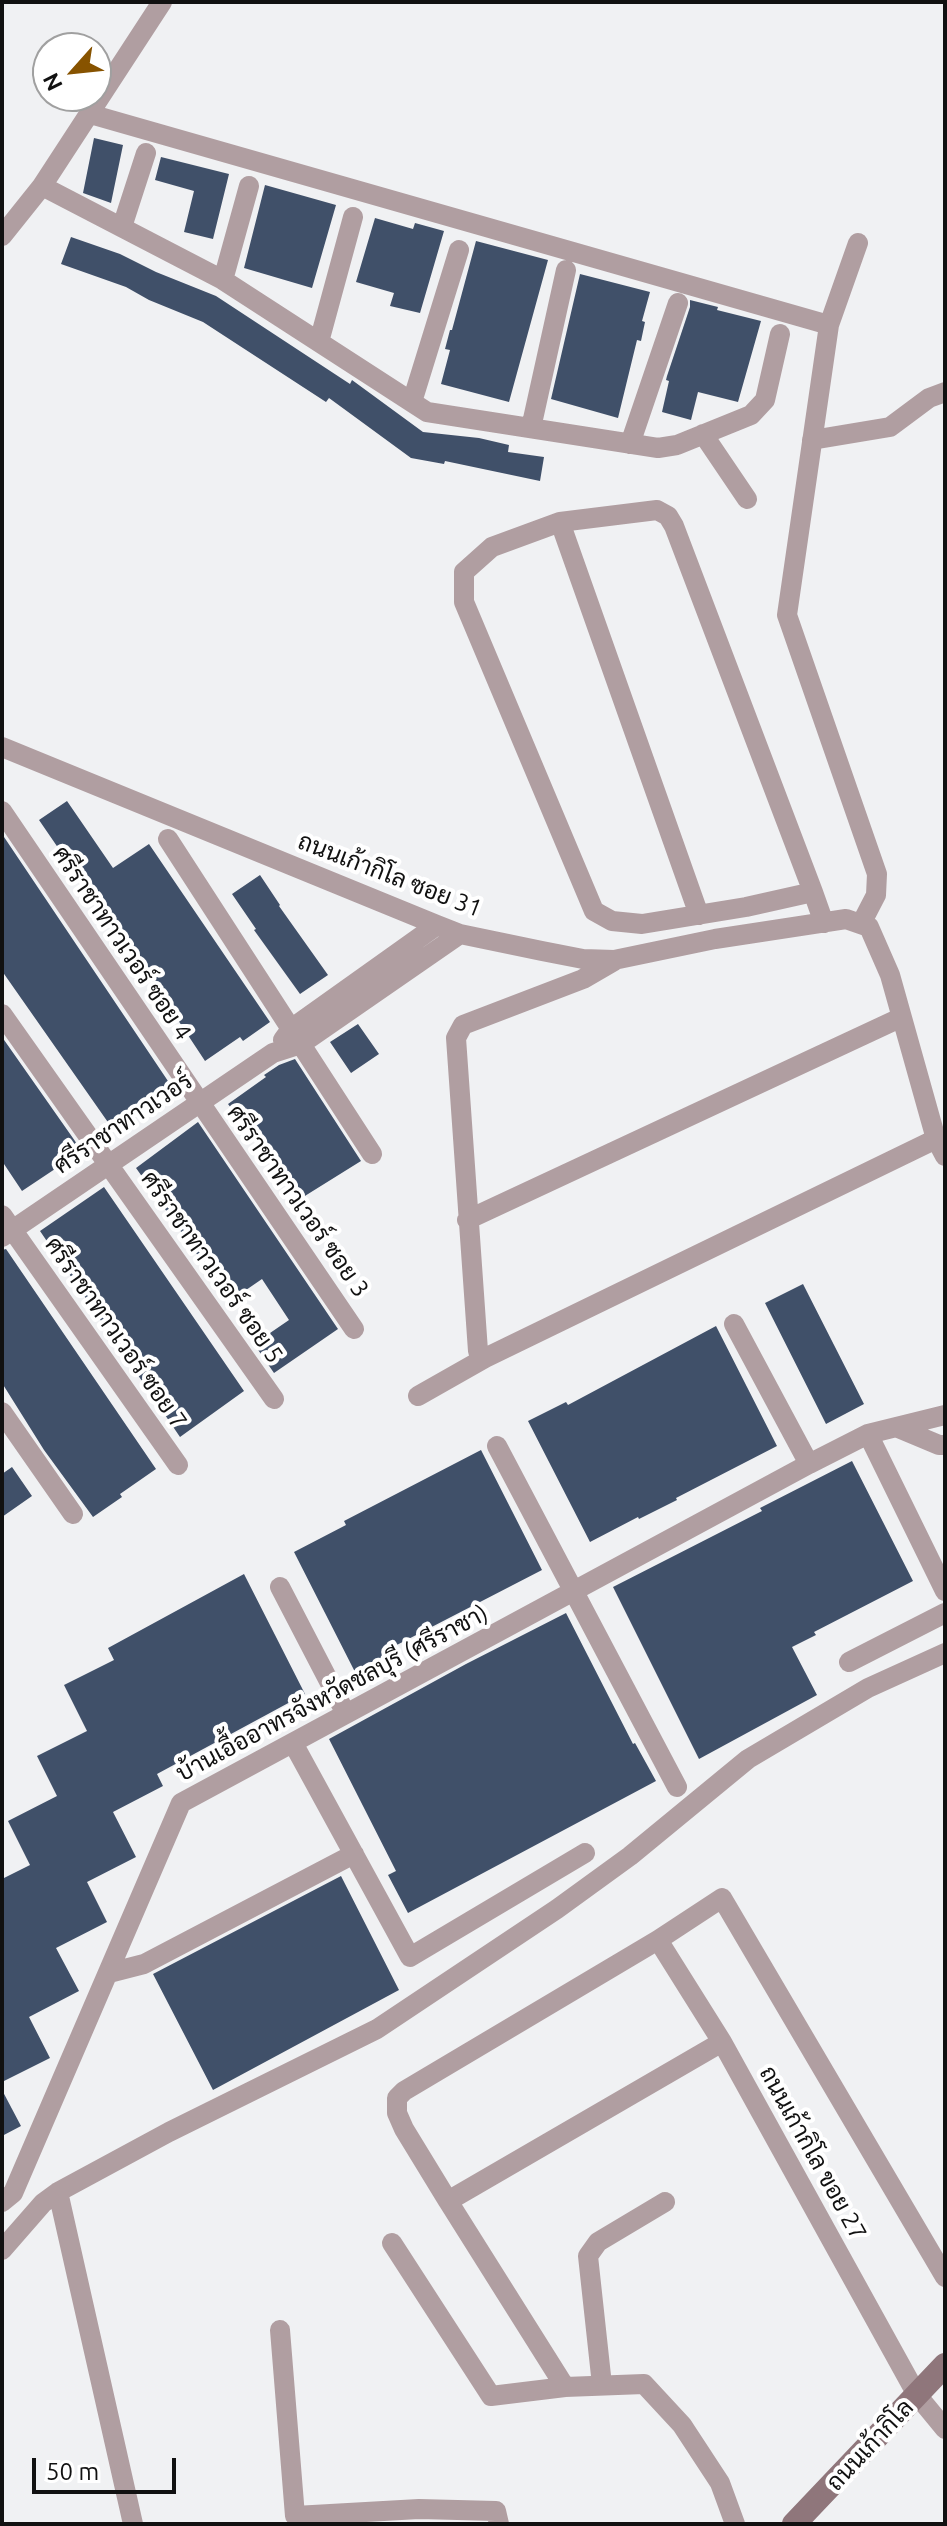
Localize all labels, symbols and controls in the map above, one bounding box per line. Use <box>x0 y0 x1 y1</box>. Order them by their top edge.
north arrow <box>32 32 112 112</box>
text: N <box>37 69 67 95</box>
street label: ถนนเก้ากิโล ซอย 31 <box>294 827 486 923</box>
street label: ศรีราชาทาวเวอร์ ซอย 4 <box>46 841 198 1045</box>
street label: ศรีราชาทาวเวอร์ <box>48 1066 198 1180</box>
street label: ศรีราชาทาวเวอร์ ซอย 3 <box>221 1099 375 1303</box>
street label: ศรีราชาทาวเวอร์ ซอย 5 <box>135 1165 289 1369</box>
street label: ศรีราชาทาวเวอร์ ซอย 7 <box>39 1231 193 1435</box>
street label: บ้านเอื้ออาทรจังหวัดชลบุรี (ศรีราชา) <box>171 1598 493 1788</box>
street label: ถนนเก้ากิโล ขอย 27 <box>753 2061 873 2245</box>
street label: ถนนเก้ากิโล <box>821 2393 919 2497</box>
scale bar <box>36 2442 180 2492</box>
text: 50 m <box>46 2458 99 2485</box>

